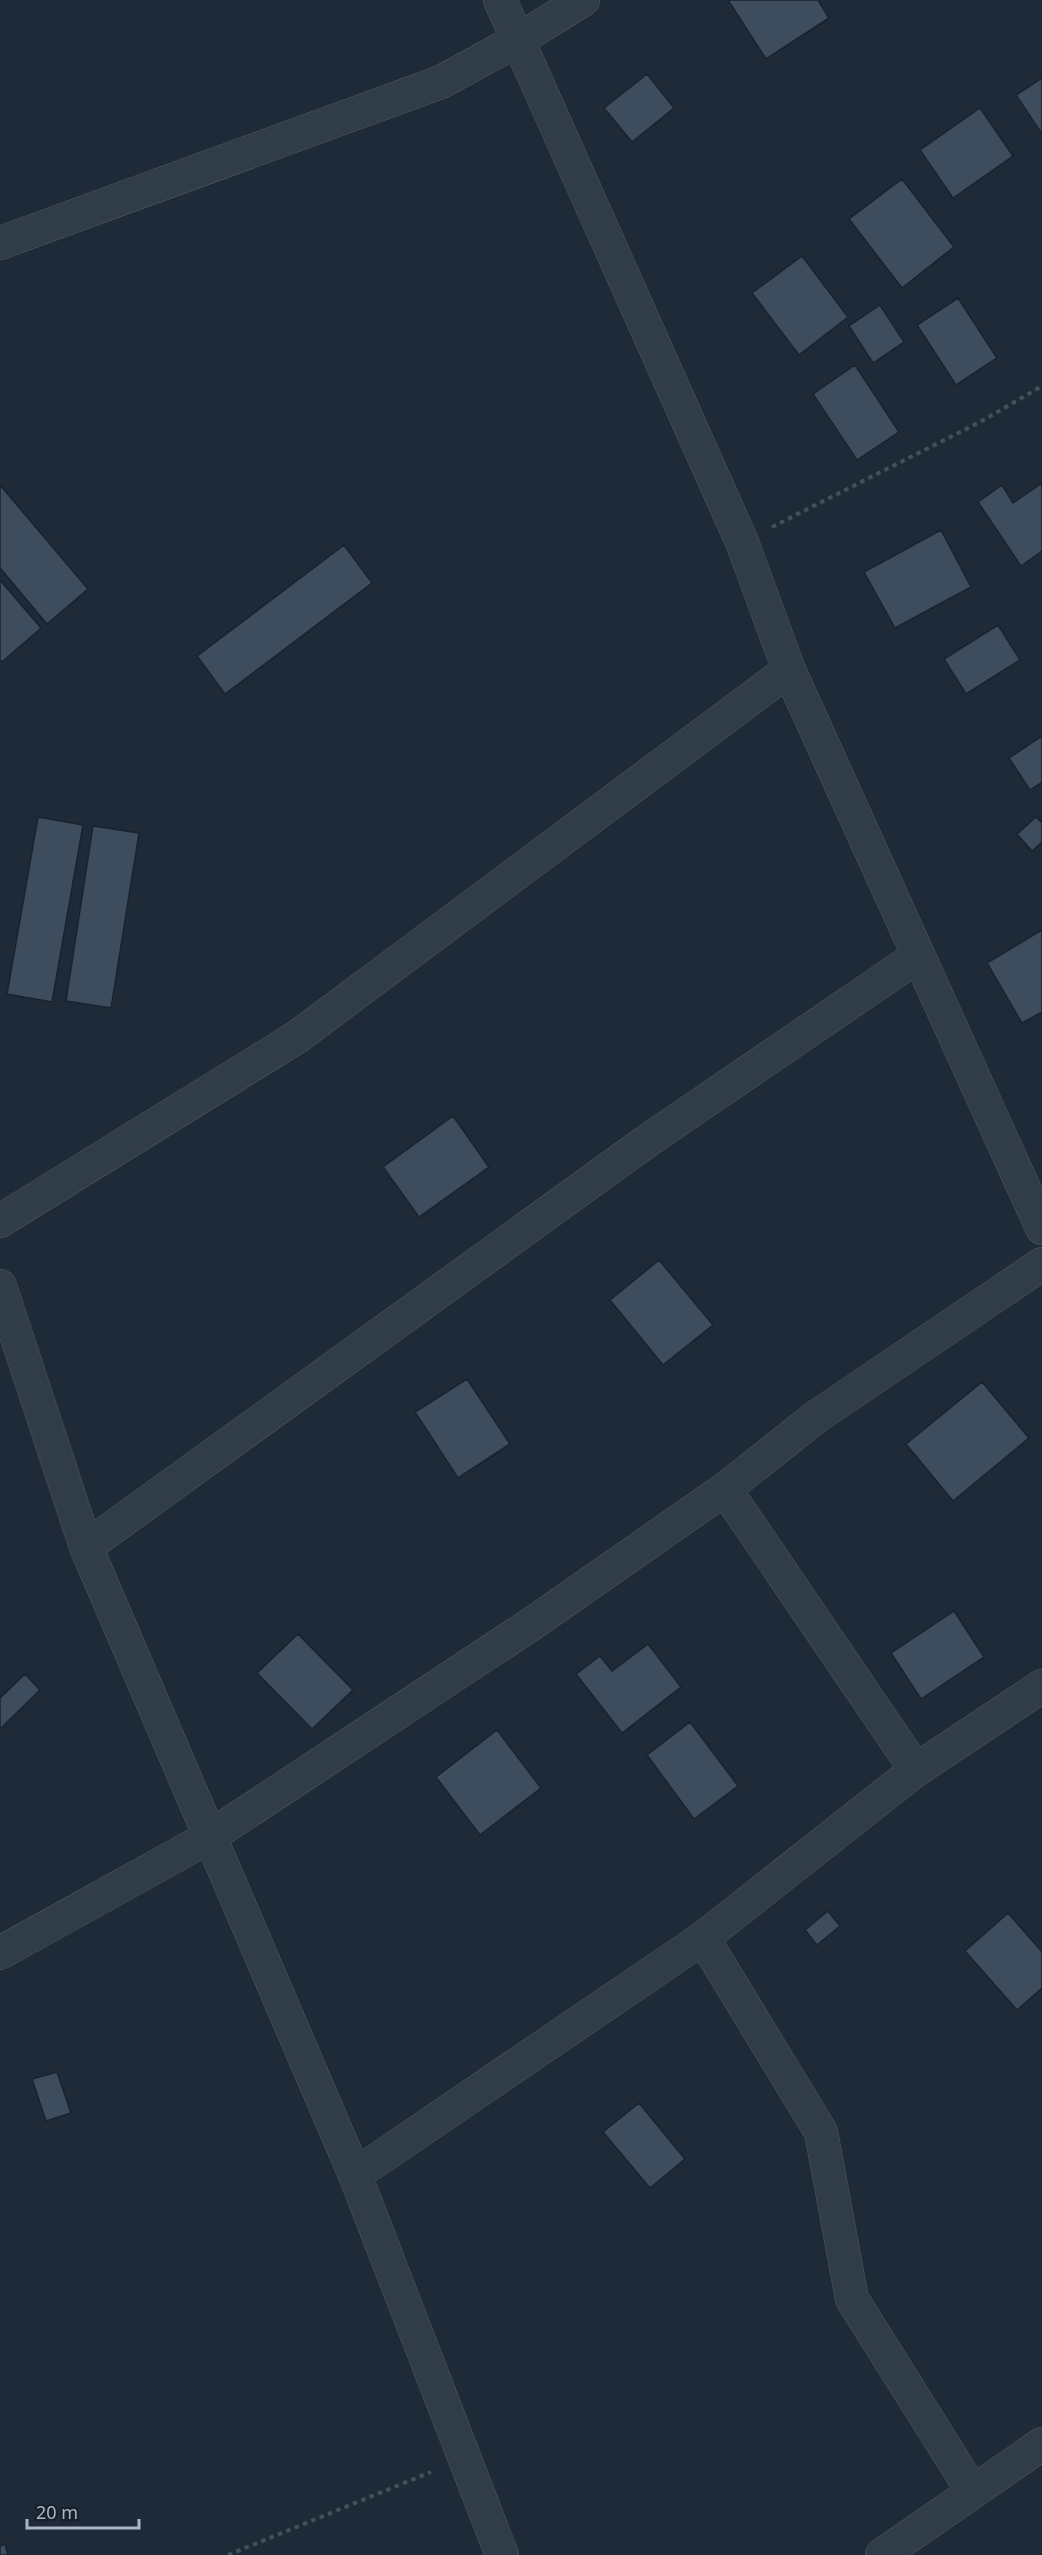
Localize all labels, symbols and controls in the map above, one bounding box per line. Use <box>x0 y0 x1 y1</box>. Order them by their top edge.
scale bar <box>27 2492 140 2530</box>
text: 20 m <box>36 2500 78 2524</box>

